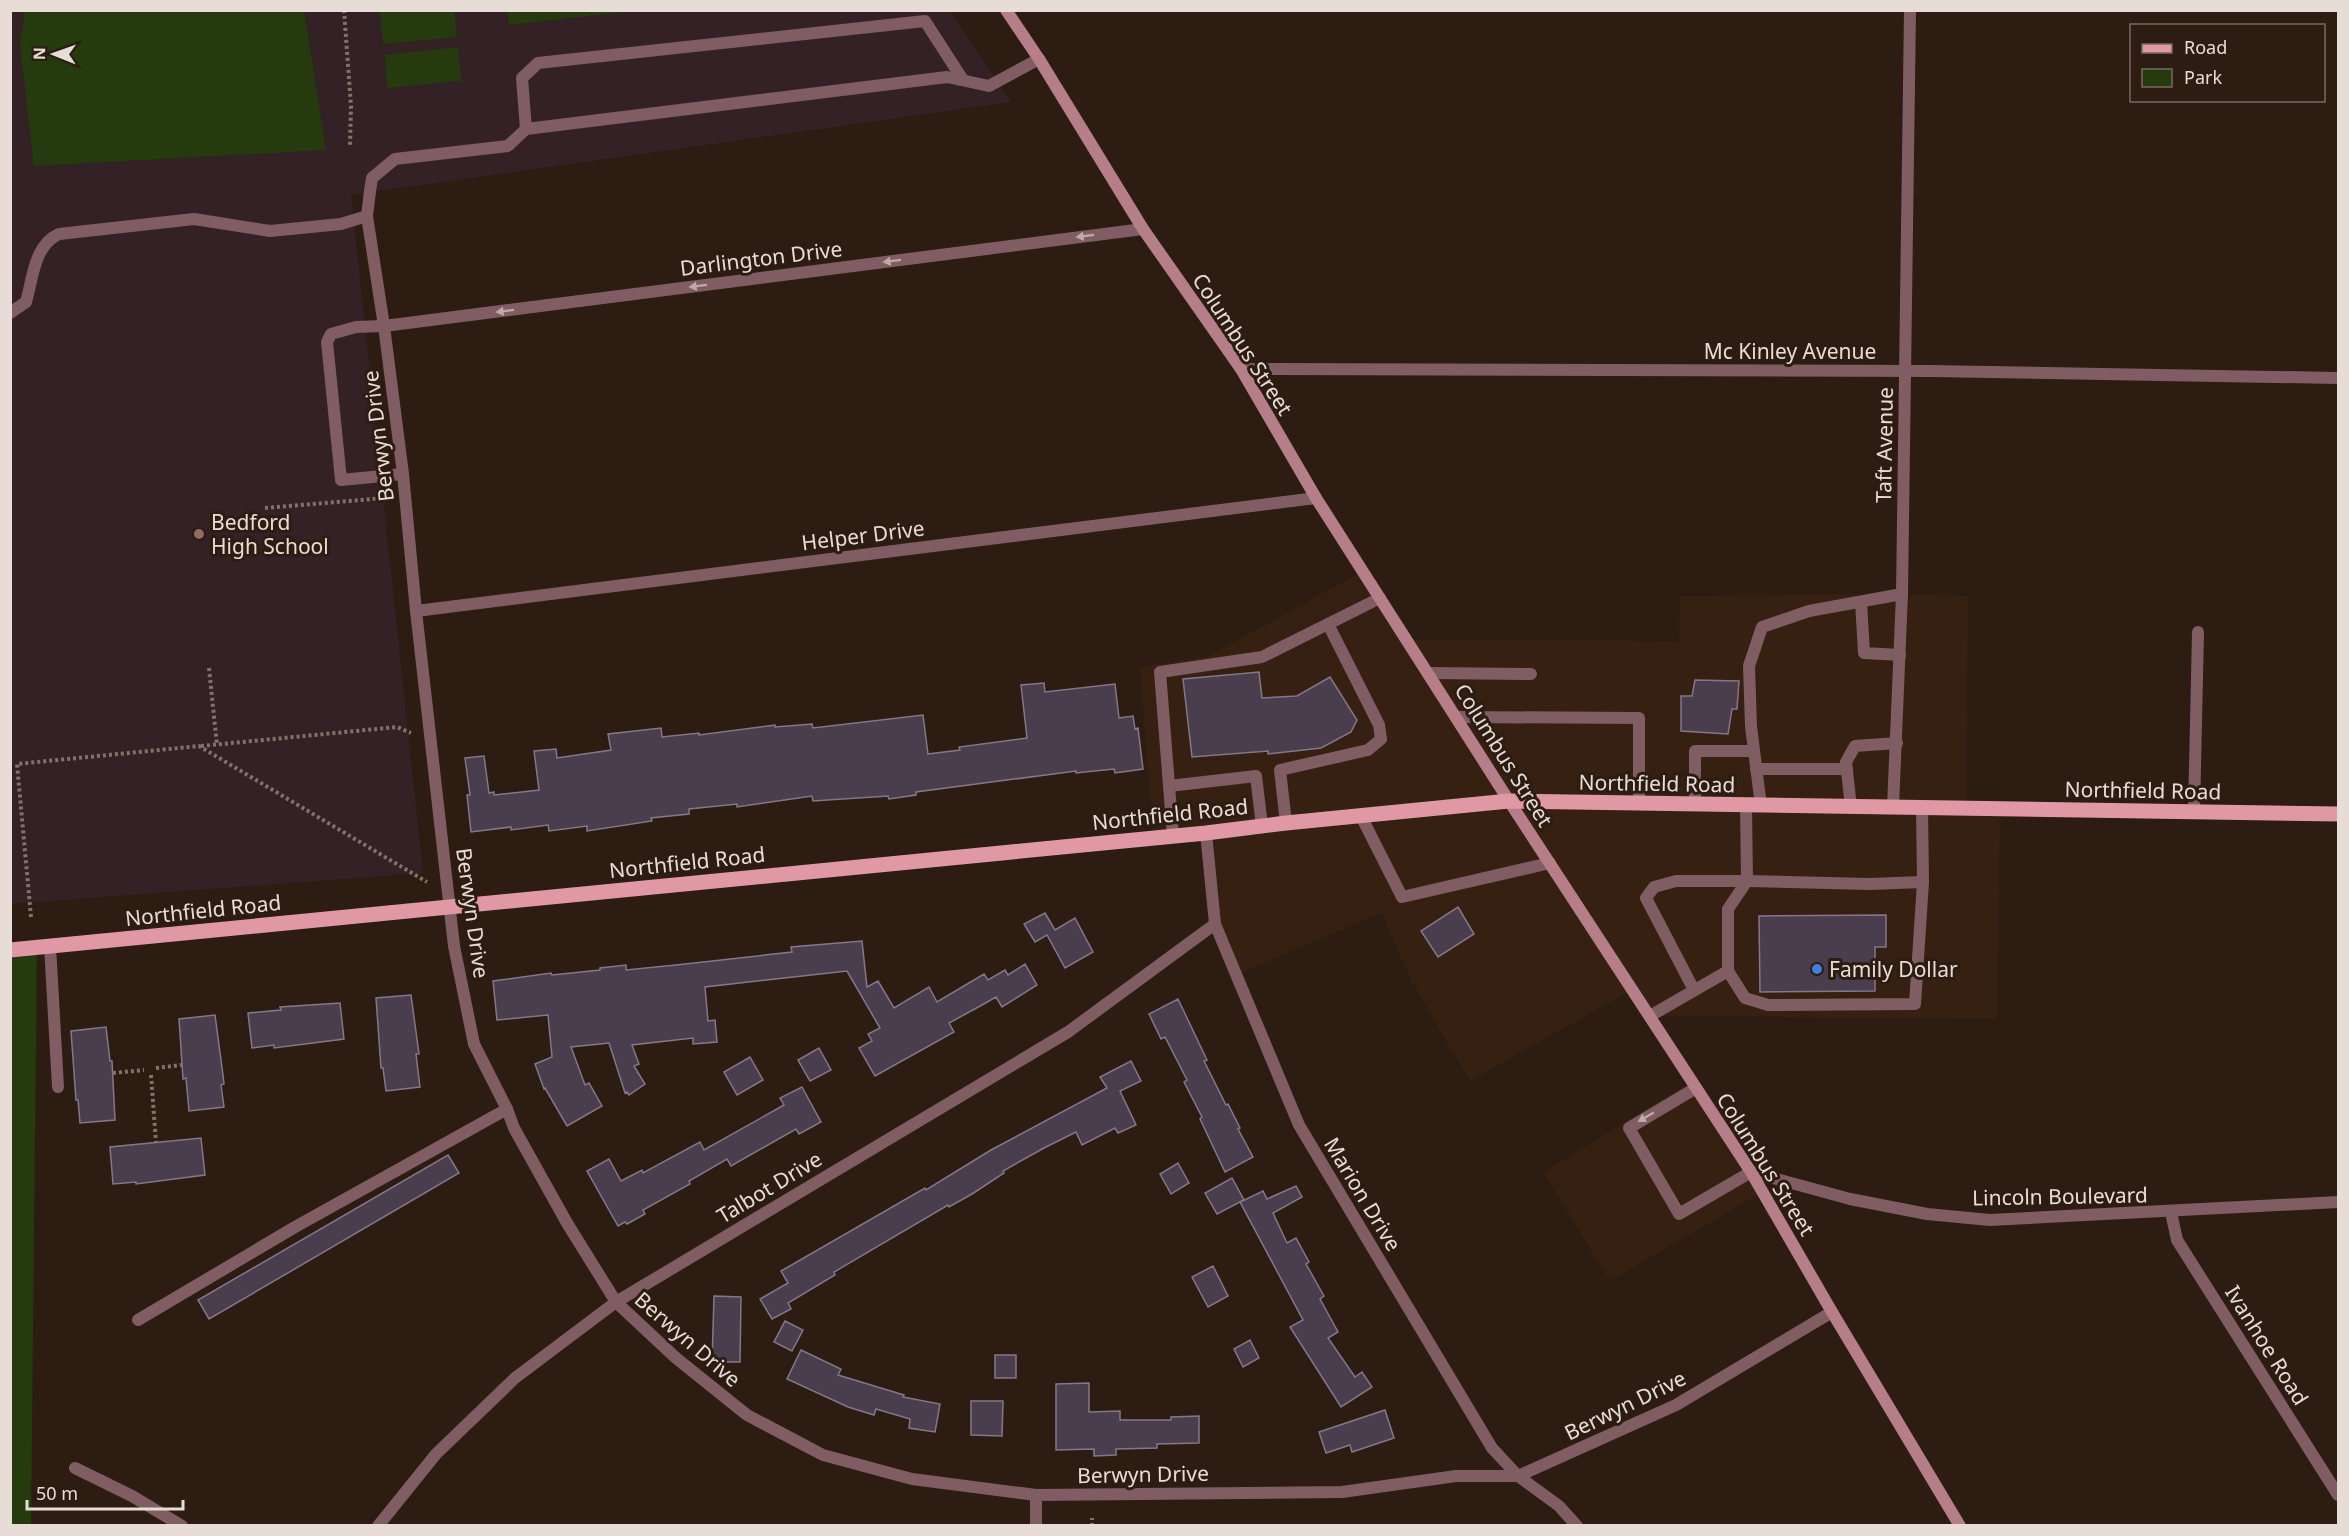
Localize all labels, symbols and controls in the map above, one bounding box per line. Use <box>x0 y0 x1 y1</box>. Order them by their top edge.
north arrow <box>24 24 84 84</box>
legend <box>2130 24 2325 102</box>
text: Road <box>2184 35 2227 59</box>
text: N <box>28 47 50 60</box>
text: Park <box>2184 65 2222 89</box>
one-way arrow <box>1076 232 1095 241</box>
street label: Darlington Drive <box>678 234 844 282</box>
one-way arrow <box>882 256 901 266</box>
street label: Columbus Street <box>1187 268 1300 421</box>
one-way arrow <box>689 281 708 291</box>
one-way arrow <box>495 306 514 316</box>
street label: Mc Kinley Avenue <box>1704 337 1876 365</box>
street label: Berwyn Drive <box>356 369 400 503</box>
street label: Taft Avenue <box>1869 387 1899 503</box>
place label: Bedford High School <box>211 508 329 560</box>
street label: Helper Drive <box>800 514 926 556</box>
marker: Bedford High School <box>192 527 206 541</box>
street label: Columbus Street <box>1449 678 1560 832</box>
street label: Northfield Road <box>1578 768 1736 798</box>
street label: Northfield Road <box>2064 775 2222 805</box>
street label: Northfield Road <box>1091 792 1249 836</box>
street label: Northfield Road <box>608 840 766 884</box>
street label: Berwyn Drive <box>450 846 496 980</box>
street label: Northfield Road <box>124 888 282 932</box>
place label: Family Dollar <box>1829 955 1958 983</box>
marker: Family Dollar <box>1810 962 1824 976</box>
street label: Columbus Street <box>1711 1087 1822 1241</box>
one-way arrow <box>1638 1112 1654 1123</box>
street label: Marion Drive <box>1318 1132 1408 1256</box>
street label: Talbot Drive <box>711 1145 827 1229</box>
street label: Lincoln Boulevard <box>1972 1180 2148 1212</box>
street label: Ivanhoe Road <box>2219 1280 2315 1410</box>
street label: Berwyn Drive <box>629 1285 747 1393</box>
street label: Berwyn Drive <box>1560 1364 1690 1446</box>
street label: Berwyn Drive <box>1077 1459 1209 1489</box>
scale bar <box>27 1473 183 1511</box>
text: 50 m <box>36 1481 78 1505</box>

